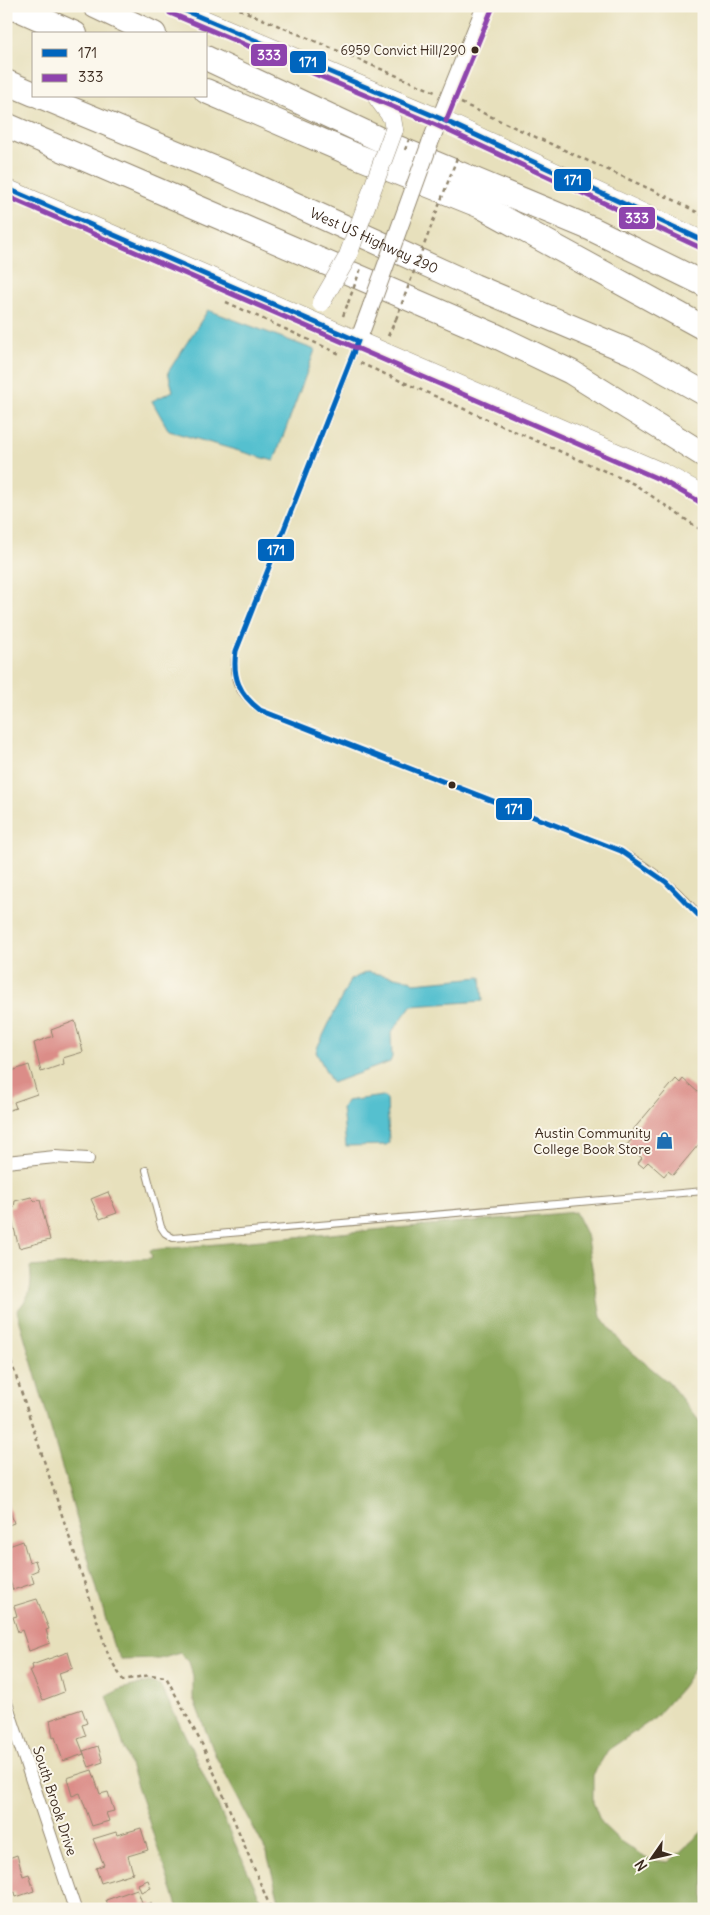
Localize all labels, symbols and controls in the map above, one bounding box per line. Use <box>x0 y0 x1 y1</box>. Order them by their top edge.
legend <box>32 32 208 98</box>
place label: 6959 Convict Hill/290 <box>341 42 466 59</box>
text: 171 <box>78 43 97 62</box>
line badge: 333 <box>250 43 288 67</box>
marker: 6959 Convict Hill/290 <box>470 45 480 55</box>
text: 333 <box>257 46 281 64</box>
line badge: 171 <box>289 50 327 74</box>
text: 171 <box>299 53 317 71</box>
text: 333 <box>78 67 104 86</box>
line badge: 171 <box>553 168 592 192</box>
text: 171 <box>564 171 582 189</box>
street label: West US Highway 290 <box>307 203 441 278</box>
line badge: 333 <box>618 206 656 230</box>
text: 333 <box>625 209 649 227</box>
line badge: 171 <box>257 538 295 562</box>
text: 171 <box>267 541 285 559</box>
unlabelled marker <box>447 780 457 790</box>
line badge: 171 <box>495 797 533 821</box>
text: 171 <box>505 800 523 818</box>
place label: Austin Community College Book Store <box>533 1124 651 1158</box>
shop icon: Austin Community College Book Store <box>655 1131 675 1151</box>
street label: South Brook Drive <box>29 1744 81 1858</box>
north arrow <box>628 1832 678 1882</box>
text: N <box>631 1856 651 1874</box>

